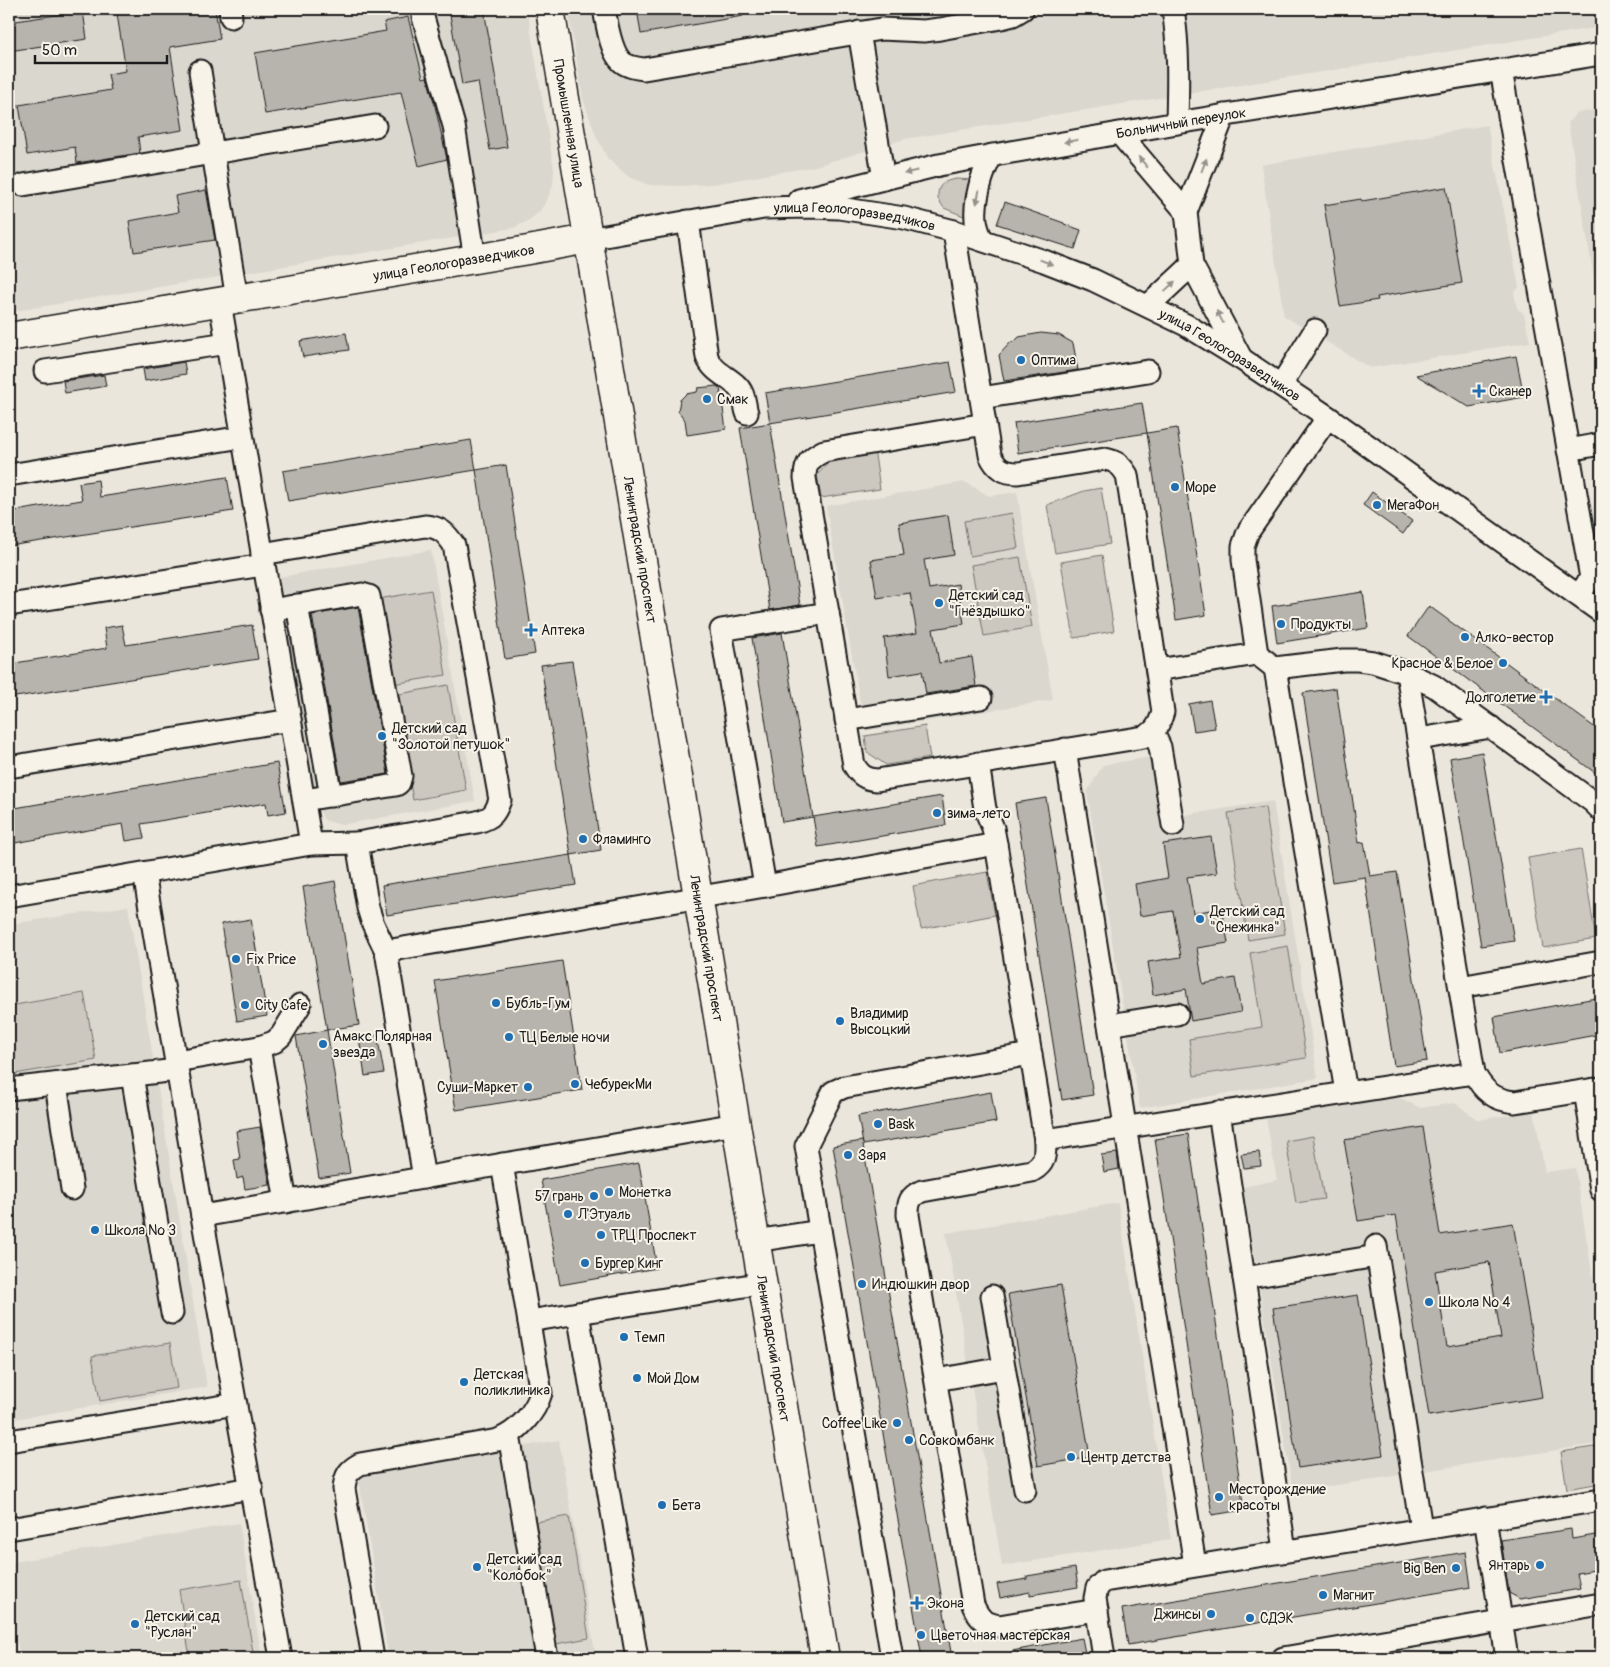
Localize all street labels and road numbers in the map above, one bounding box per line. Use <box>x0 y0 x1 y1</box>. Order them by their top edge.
street label: Промышленная улица <box>550 58 588 189</box>
street label: Больничный переулок <box>1115 104 1247 143</box>
street label: улица Геологоразведчиков <box>772 199 937 235</box>
street label: улица Геологоразведчиков <box>371 241 536 285</box>
street label: улица Геологоразведчиков <box>1155 305 1304 405</box>
street label: Ленинградский проспект <box>619 474 660 624</box>
street label: Ленинградский проспект <box>685 872 727 1023</box>
street label: Ленинградский проспект <box>752 1273 794 1423</box>

